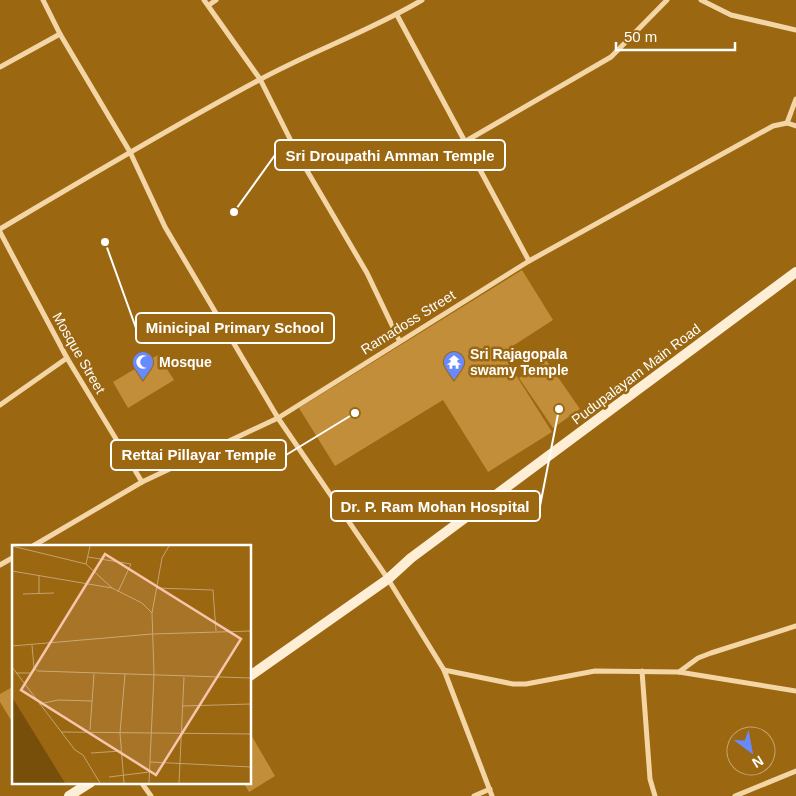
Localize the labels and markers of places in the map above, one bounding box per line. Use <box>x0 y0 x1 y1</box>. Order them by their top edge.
callout: Sri Droupathi Amman Temple <box>275 140 505 170</box>
callout: Minicipal Primary School <box>136 313 334 343</box>
place label: Sri Rajagopala swamy Temple <box>470 346 569 378</box>
mosque icon: Mosque <box>131 350 155 381</box>
temple icon: Sri Rajagopala swamy Temple <box>442 350 466 381</box>
place label: Mosque <box>159 354 212 370</box>
callout: Rettai Pillayar Temple <box>111 440 286 470</box>
callout: Dr. P. Ram Mohan Hospital <box>331 491 540 521</box>

